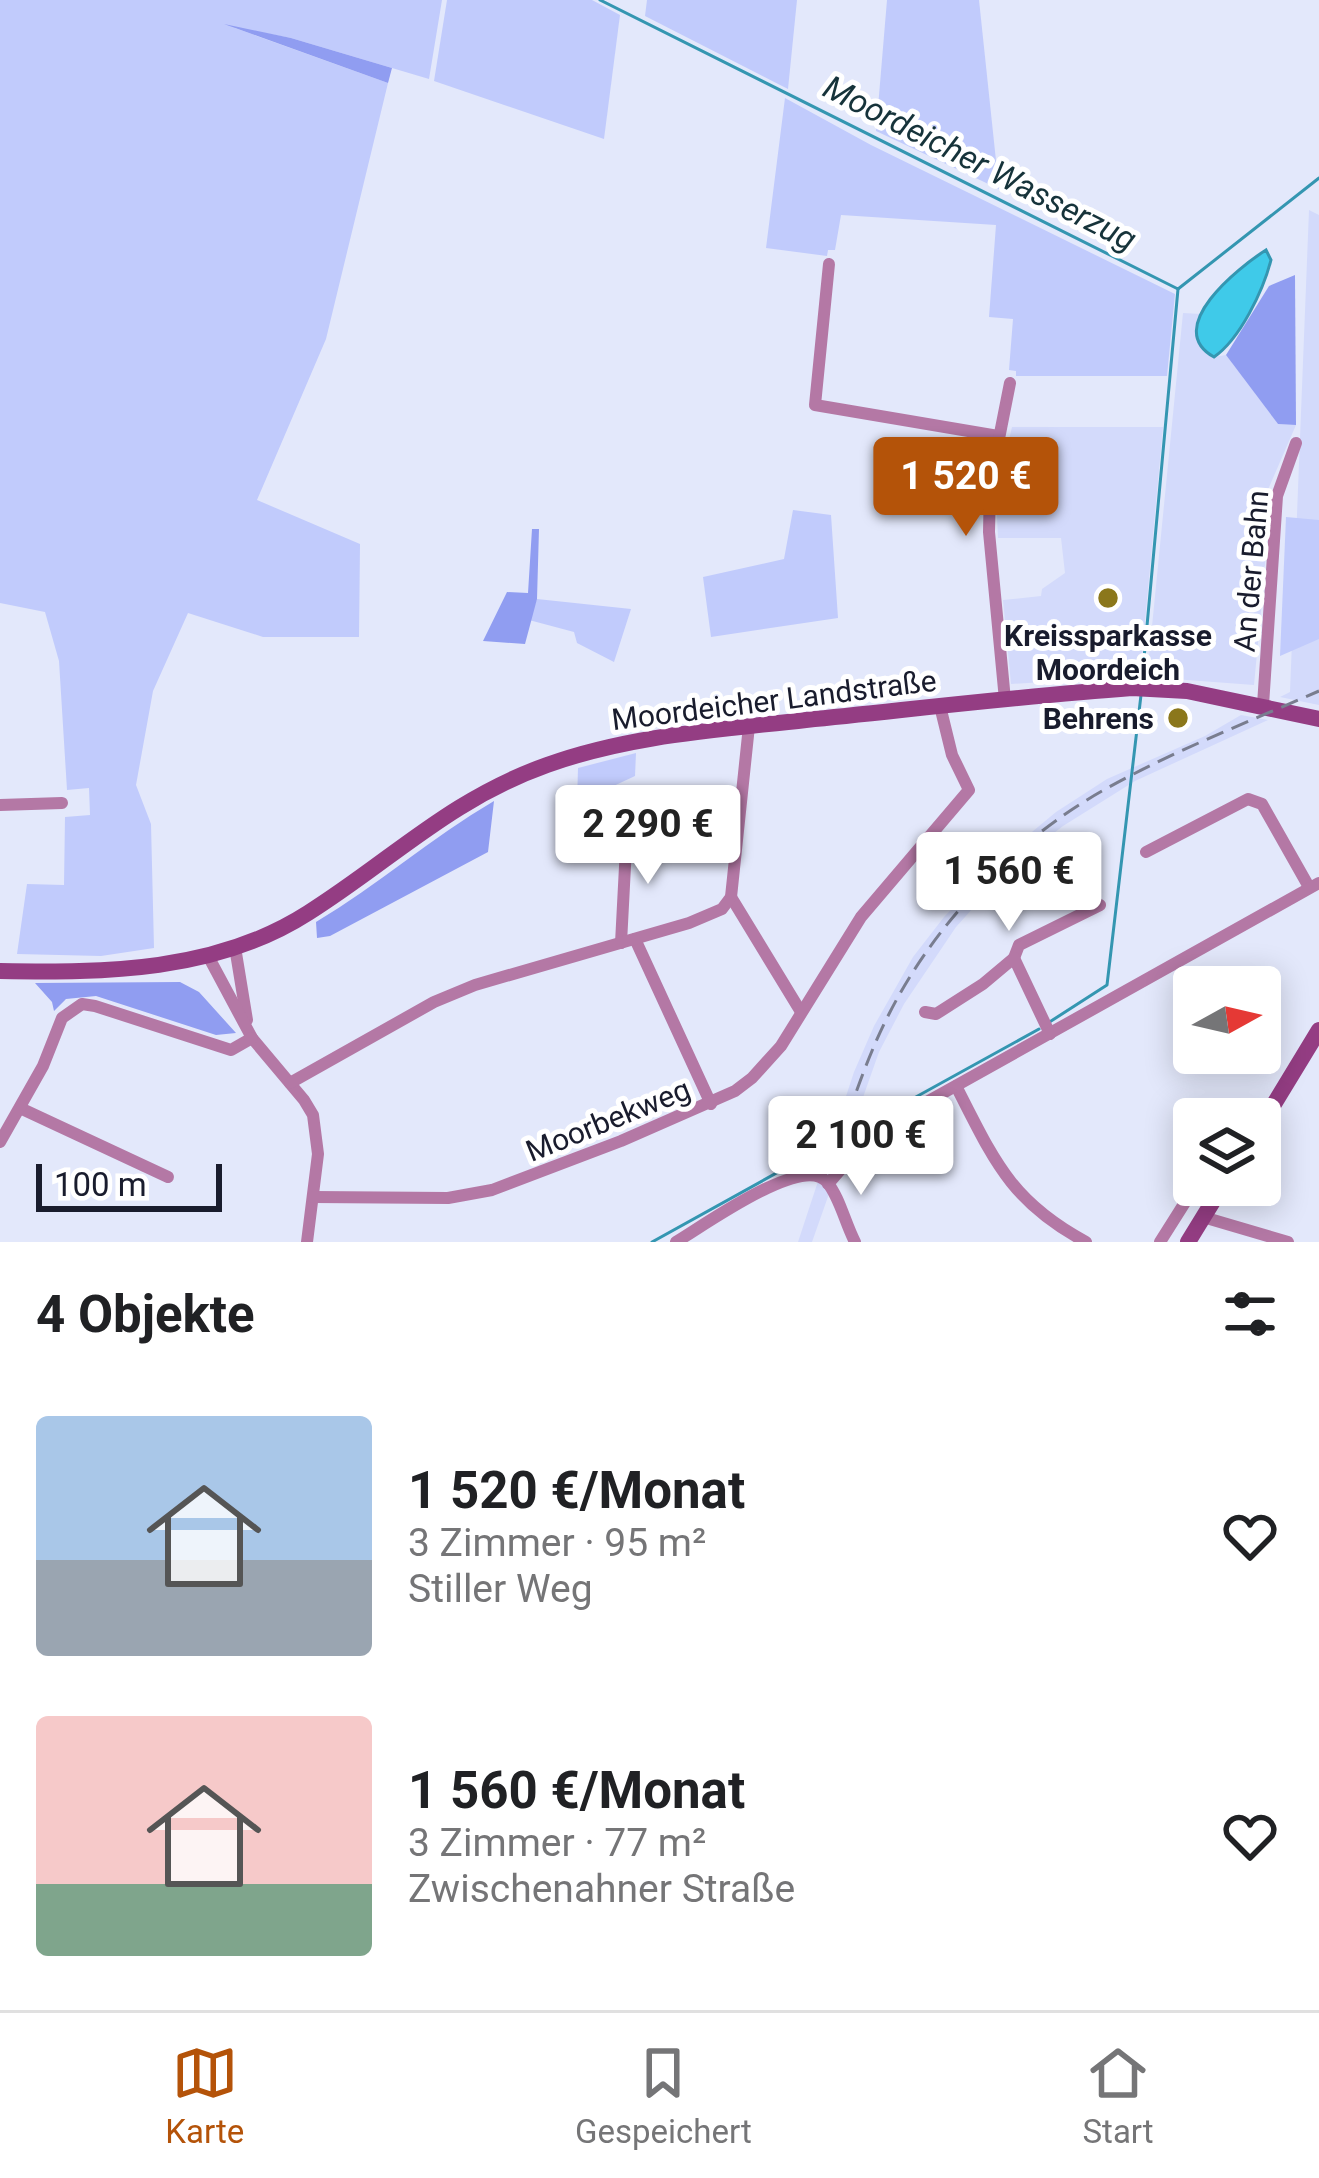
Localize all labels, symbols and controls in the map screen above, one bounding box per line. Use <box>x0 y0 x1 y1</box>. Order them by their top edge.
water label: Moordeicher Wasserzug <box>817 67 1143 259</box>
pin: 1 520 € <box>855 437 1077 539</box>
text: 1 520 € <box>900 453 1032 499</box>
street label: An der Bahn <box>1227 489 1275 653</box>
marker: Kreissparkasse Moordeich <box>1095 585 1121 611</box>
place label: Kreissparkasse Moordeich <box>1004 618 1212 687</box>
street label: Moordeicher Landstraße <box>610 663 938 737</box>
place label: Behrens <box>1043 701 1154 736</box>
marker: Behrens <box>1165 705 1191 731</box>
pin: 2 290 € <box>537 785 759 887</box>
text: 2 290 € <box>582 801 714 847</box>
pin: 1 560 € <box>898 832 1120 934</box>
text: 1 560 € <box>943 848 1075 894</box>
north arrow <box>1173 966 1281 1074</box>
map controls <box>1173 966 1281 1206</box>
street label: Moorbekweg <box>521 1071 695 1169</box>
pin: 2 100 € <box>750 1096 972 1198</box>
button: layers <box>1173 1098 1281 1206</box>
text: 2 100 € <box>795 1112 927 1158</box>
scale bar <box>36 1158 222 1211</box>
text: 100 m <box>54 1165 147 1204</box>
icon: filters <box>1217 1281 1283 1347</box>
text: 4 Objekte <box>36 1285 255 1344</box>
text: 1 520 €/Monat <box>408 1461 745 1520</box>
icon: home <box>132 1464 276 1608</box>
icon: heart <box>1217 1503 1283 1569</box>
text: 3 Zimmer · 95 m² <box>408 1520 706 1566</box>
text: Stiller Weg <box>408 1566 593 1612</box>
text: 1 560 €/Monat <box>408 1761 745 1820</box>
icon: home <box>132 1764 276 1908</box>
icon: heart <box>1217 1803 1283 1869</box>
text: 3 Zimmer · 77 m² <box>408 1820 706 1866</box>
text: Zwischenahner Straße <box>408 1866 795 1912</box>
tab: Karte <box>165 2040 244 2151</box>
tab: Gespeichert <box>575 2040 752 2151</box>
tab: Start <box>1083 2040 1154 2151</box>

